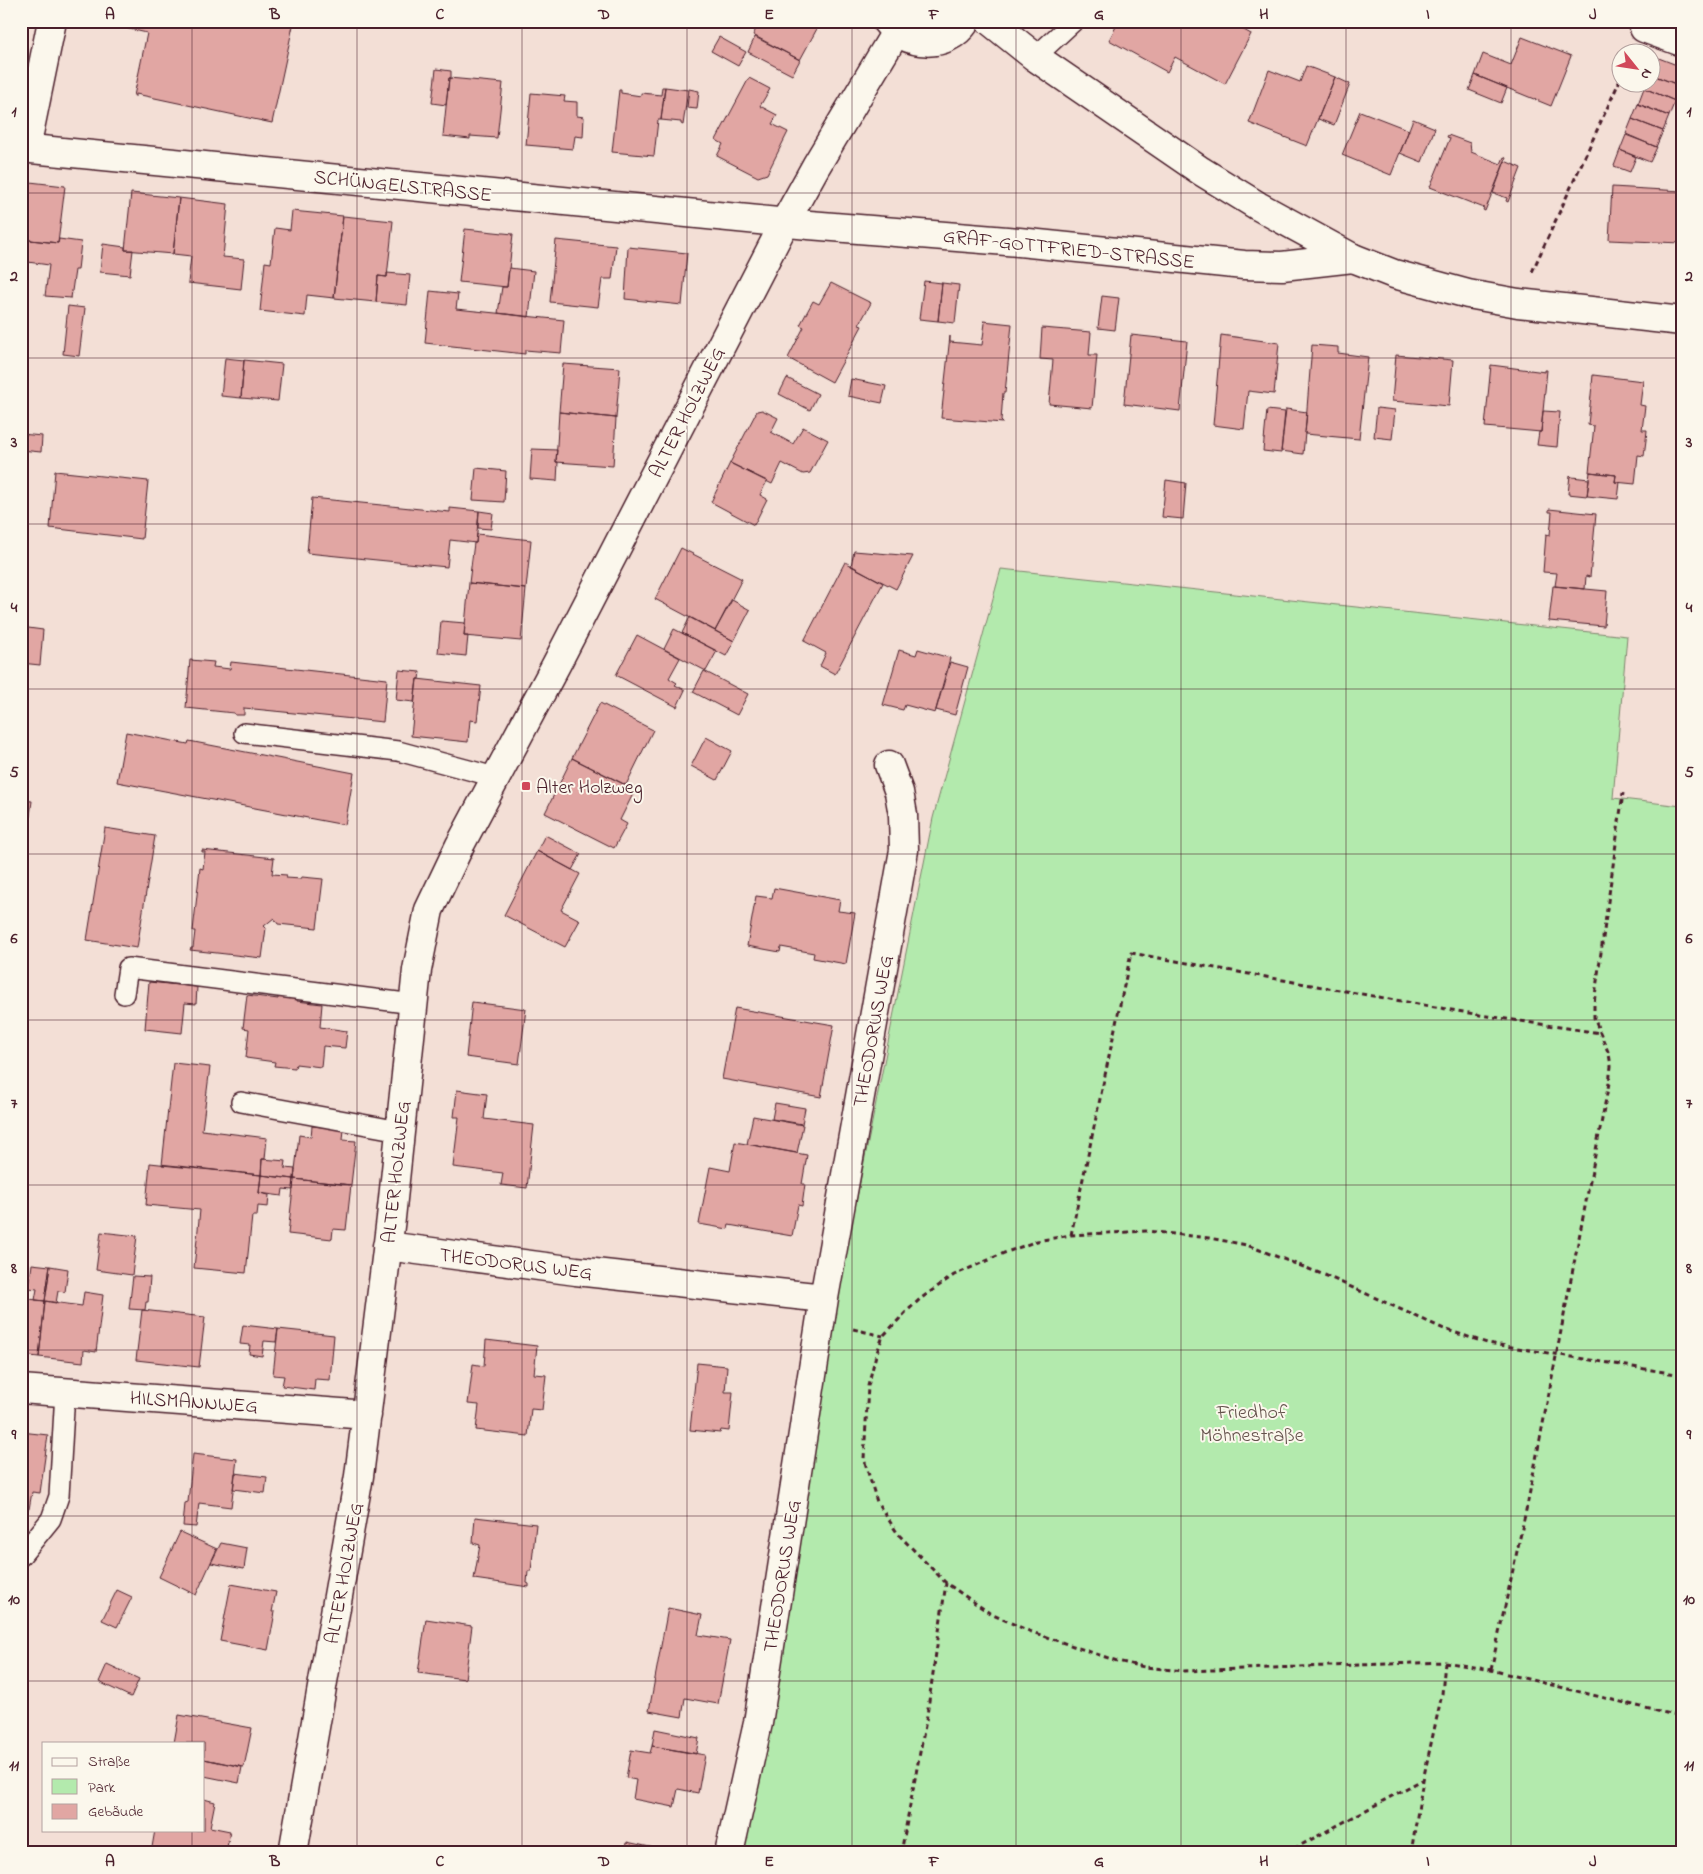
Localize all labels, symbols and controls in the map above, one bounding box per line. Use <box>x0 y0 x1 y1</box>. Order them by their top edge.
text: A <box>105 3 115 27</box>
text: B <box>269 3 281 27</box>
text: C <box>436 3 445 27</box>
text: D <box>597 3 610 27</box>
text: E <box>764 3 774 27</box>
text: F <box>928 3 940 27</box>
text: G <box>1094 3 1104 27</box>
text: H <box>1259 3 1269 27</box>
text: I <box>1426 3 1430 27</box>
text: J <box>1589 3 1597 27</box>
north arrow <box>1610 42 1660 92</box>
text: N <box>1635 64 1657 83</box>
text: 1 <box>11 100 17 124</box>
text: 1 <box>1686 100 1692 124</box>
street label: SCHÜNGELSTRASSE <box>312 164 493 211</box>
street label: GRAF-GOTTFRIED-STRASSE <box>941 223 1196 278</box>
text: 2 <box>9 265 18 289</box>
text: 2 <box>1684 265 1693 289</box>
street label: ALTER HOLZWEG <box>643 343 734 483</box>
text: 3 <box>10 431 18 455</box>
text: 3 <box>1685 431 1693 455</box>
text: 4 <box>10 596 18 620</box>
text: 4 <box>1685 596 1693 620</box>
text: 5 <box>9 761 19 785</box>
text: 5 <box>1684 761 1694 785</box>
place label: Alter Holzweg <box>536 774 643 804</box>
marker: Alter Holzweg <box>520 780 532 792</box>
text: 6 <box>9 927 18 951</box>
text: 6 <box>1684 927 1693 951</box>
street label: THEODORUS WEG <box>847 953 902 1110</box>
text: 7 <box>11 1092 18 1116</box>
text: 7 <box>1686 1092 1693 1116</box>
street label: ALTER HOLZWEG <box>376 1100 419 1245</box>
street label: THEODORUS WEG <box>438 1242 594 1289</box>
text: 8 <box>10 1257 17 1281</box>
text: 8 <box>1685 1257 1692 1281</box>
street label: HILSMANNWEG <box>129 1385 259 1422</box>
park label: Friedhof Möhnestraße <box>1200 1399 1304 1451</box>
text: 9 <box>11 1423 17 1447</box>
text: 9 <box>1686 1423 1692 1447</box>
street label: THEODORUS WEG <box>757 1498 810 1655</box>
street label: ALTER HOLZWEG <box>319 1500 372 1646</box>
text: 10 <box>8 1588 20 1612</box>
text: 10 <box>1683 1588 1695 1612</box>
legend <box>42 1742 205 1832</box>
text: Straße <box>88 1751 130 1773</box>
text: 11 <box>9 1754 20 1778</box>
text: 11 <box>1684 1754 1695 1778</box>
text: Park <box>88 1777 116 1799</box>
text: Gebäude <box>88 1801 144 1823</box>
text: A <box>105 1850 115 1874</box>
text: B <box>269 1850 281 1874</box>
text: C <box>436 1850 445 1874</box>
text: D <box>597 1850 610 1874</box>
text: E <box>764 1850 774 1874</box>
text: F <box>928 1850 940 1874</box>
text: G <box>1094 1850 1104 1874</box>
text: H <box>1259 1850 1269 1874</box>
text: I <box>1426 1850 1430 1874</box>
text: J <box>1589 1850 1597 1874</box>

